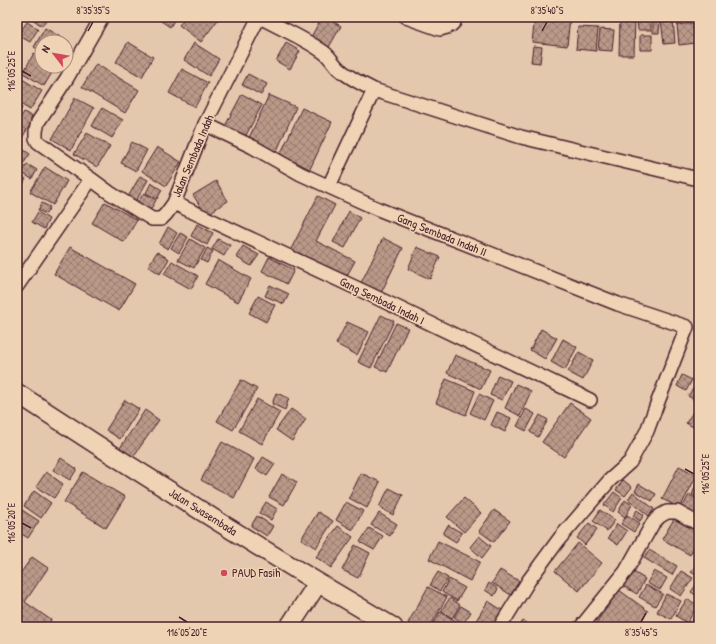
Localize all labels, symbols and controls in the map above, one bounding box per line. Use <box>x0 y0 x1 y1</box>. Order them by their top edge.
text: 8°35'35"S <box>76 4 110 17</box>
text: 8°35'40"S <box>531 4 564 17</box>
north arrow <box>34 34 74 74</box>
text: N <box>38 43 53 55</box>
text: 116°05'25"E <box>5 50 18 91</box>
street label: Jalan Sembada Indah <box>167 112 218 200</box>
street label: Gang Sembada Indah II <box>395 209 490 260</box>
street label: Gang Sembada Indah I <box>337 273 428 328</box>
text: 116°05'25"E <box>699 453 712 494</box>
street label: Jalan Swasembada <box>166 484 241 539</box>
text: 116°05'20"E <box>5 502 18 543</box>
place label: PAUD Fasih <box>232 564 280 581</box>
marker: PAUD Fasih <box>219 568 229 578</box>
text: 116°05'20"E <box>167 626 208 639</box>
text: 8°35'45"S <box>625 626 658 639</box>

